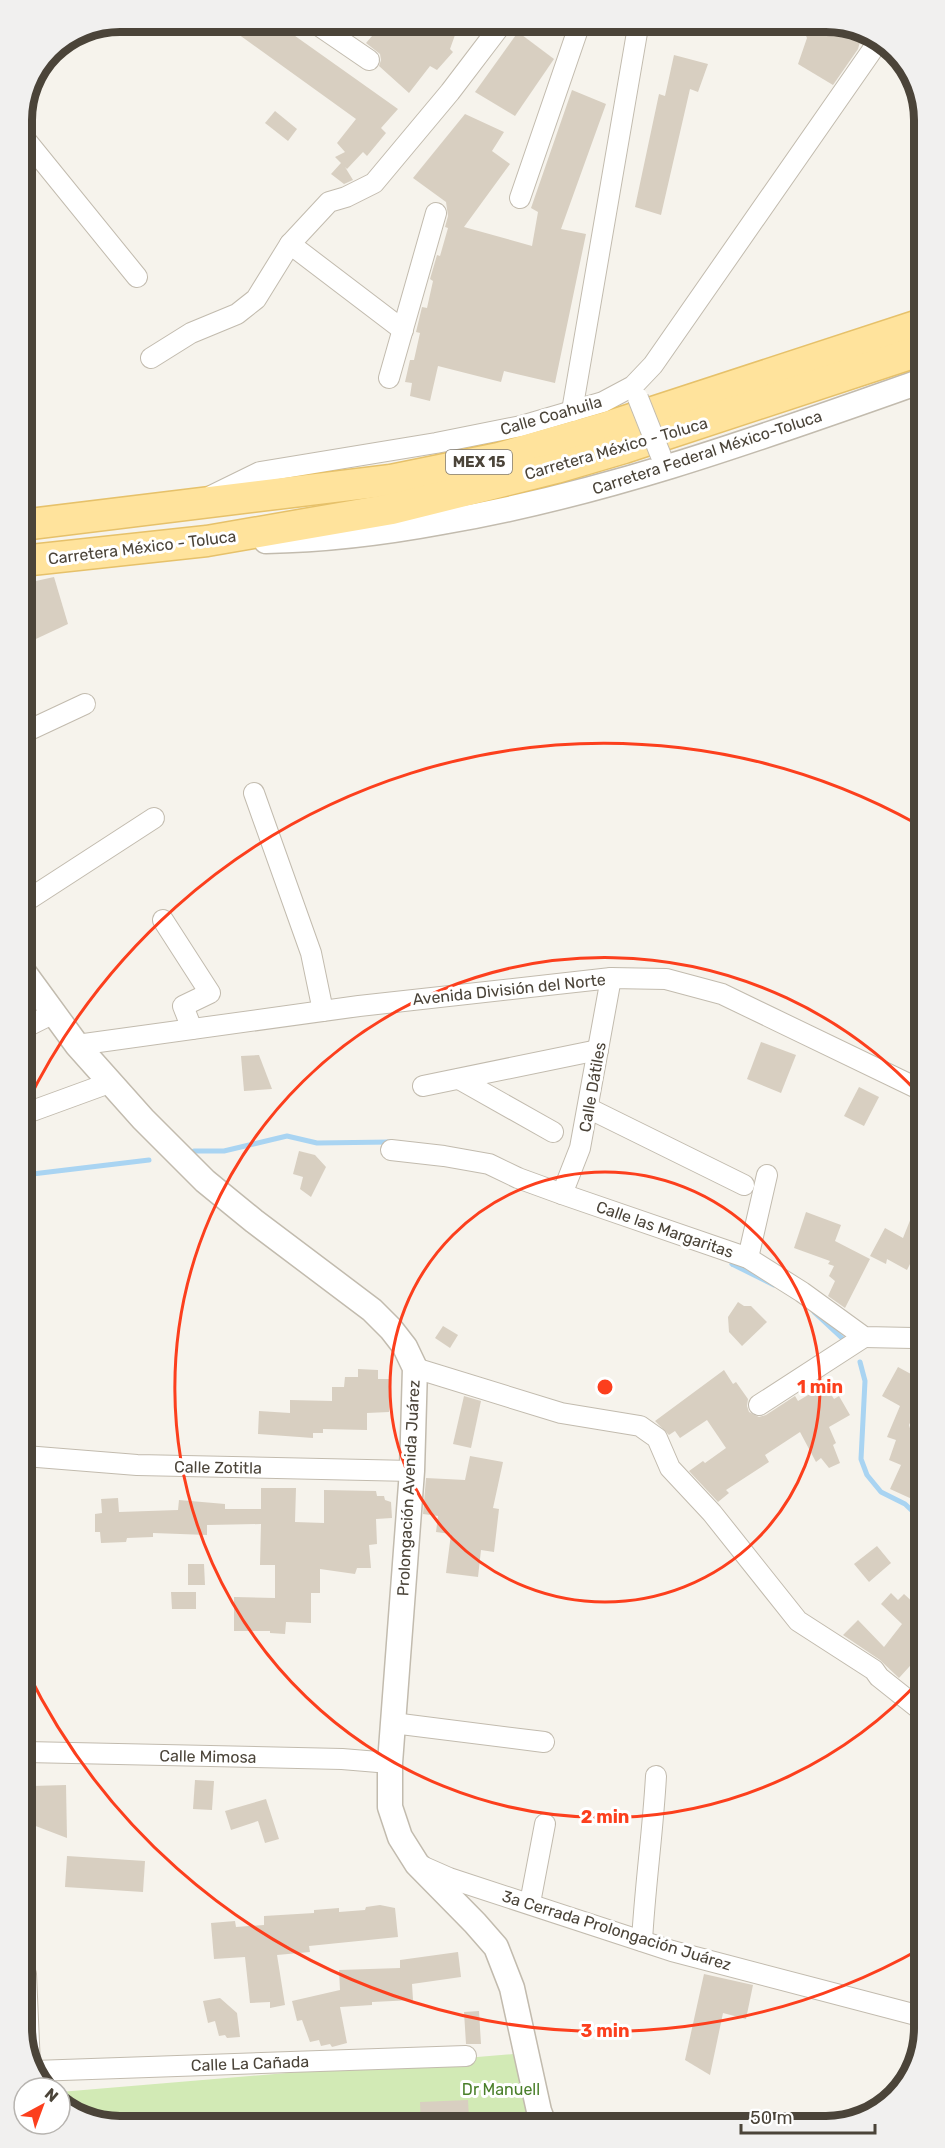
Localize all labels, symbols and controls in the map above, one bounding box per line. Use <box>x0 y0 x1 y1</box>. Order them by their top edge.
street label: Calle Coahuila <box>498 392 604 439</box>
street label: Carretera Federal México-Toluca <box>590 406 824 499</box>
street label: Carretera México - Toluca <box>522 413 710 484</box>
road number: MEX 15 <box>446 450 512 474</box>
street label: Carretera México - Toluca <box>47 527 237 568</box>
street label: Avenida División del Norte <box>412 970 607 1009</box>
street label: Calle Dátiles <box>575 1041 610 1134</box>
street label: Calle las Margaritas <box>594 1197 736 1262</box>
text: 1 min <box>797 1376 843 1398</box>
centre of rings <box>595 1377 615 1397</box>
street label: Prolongación Avenida Juárez <box>393 1379 424 1597</box>
street label: Calle Zotitla <box>174 1457 262 1478</box>
street label: Calle Mimosa <box>159 1746 257 1767</box>
text: 2 min <box>581 1806 629 1828</box>
street label: 3a Cerrada Prolongación Juárez <box>500 1886 734 1974</box>
text: 3 min <box>581 2020 629 2042</box>
street label: Calle La Cañada <box>191 2052 309 2075</box>
north arrow <box>12 2076 72 2136</box>
park label: Dr Manuell <box>462 2080 540 2099</box>
text: N <box>41 2084 62 2106</box>
scale bar <box>741 2097 874 2135</box>
text: 50 m <box>750 2107 793 2129</box>

